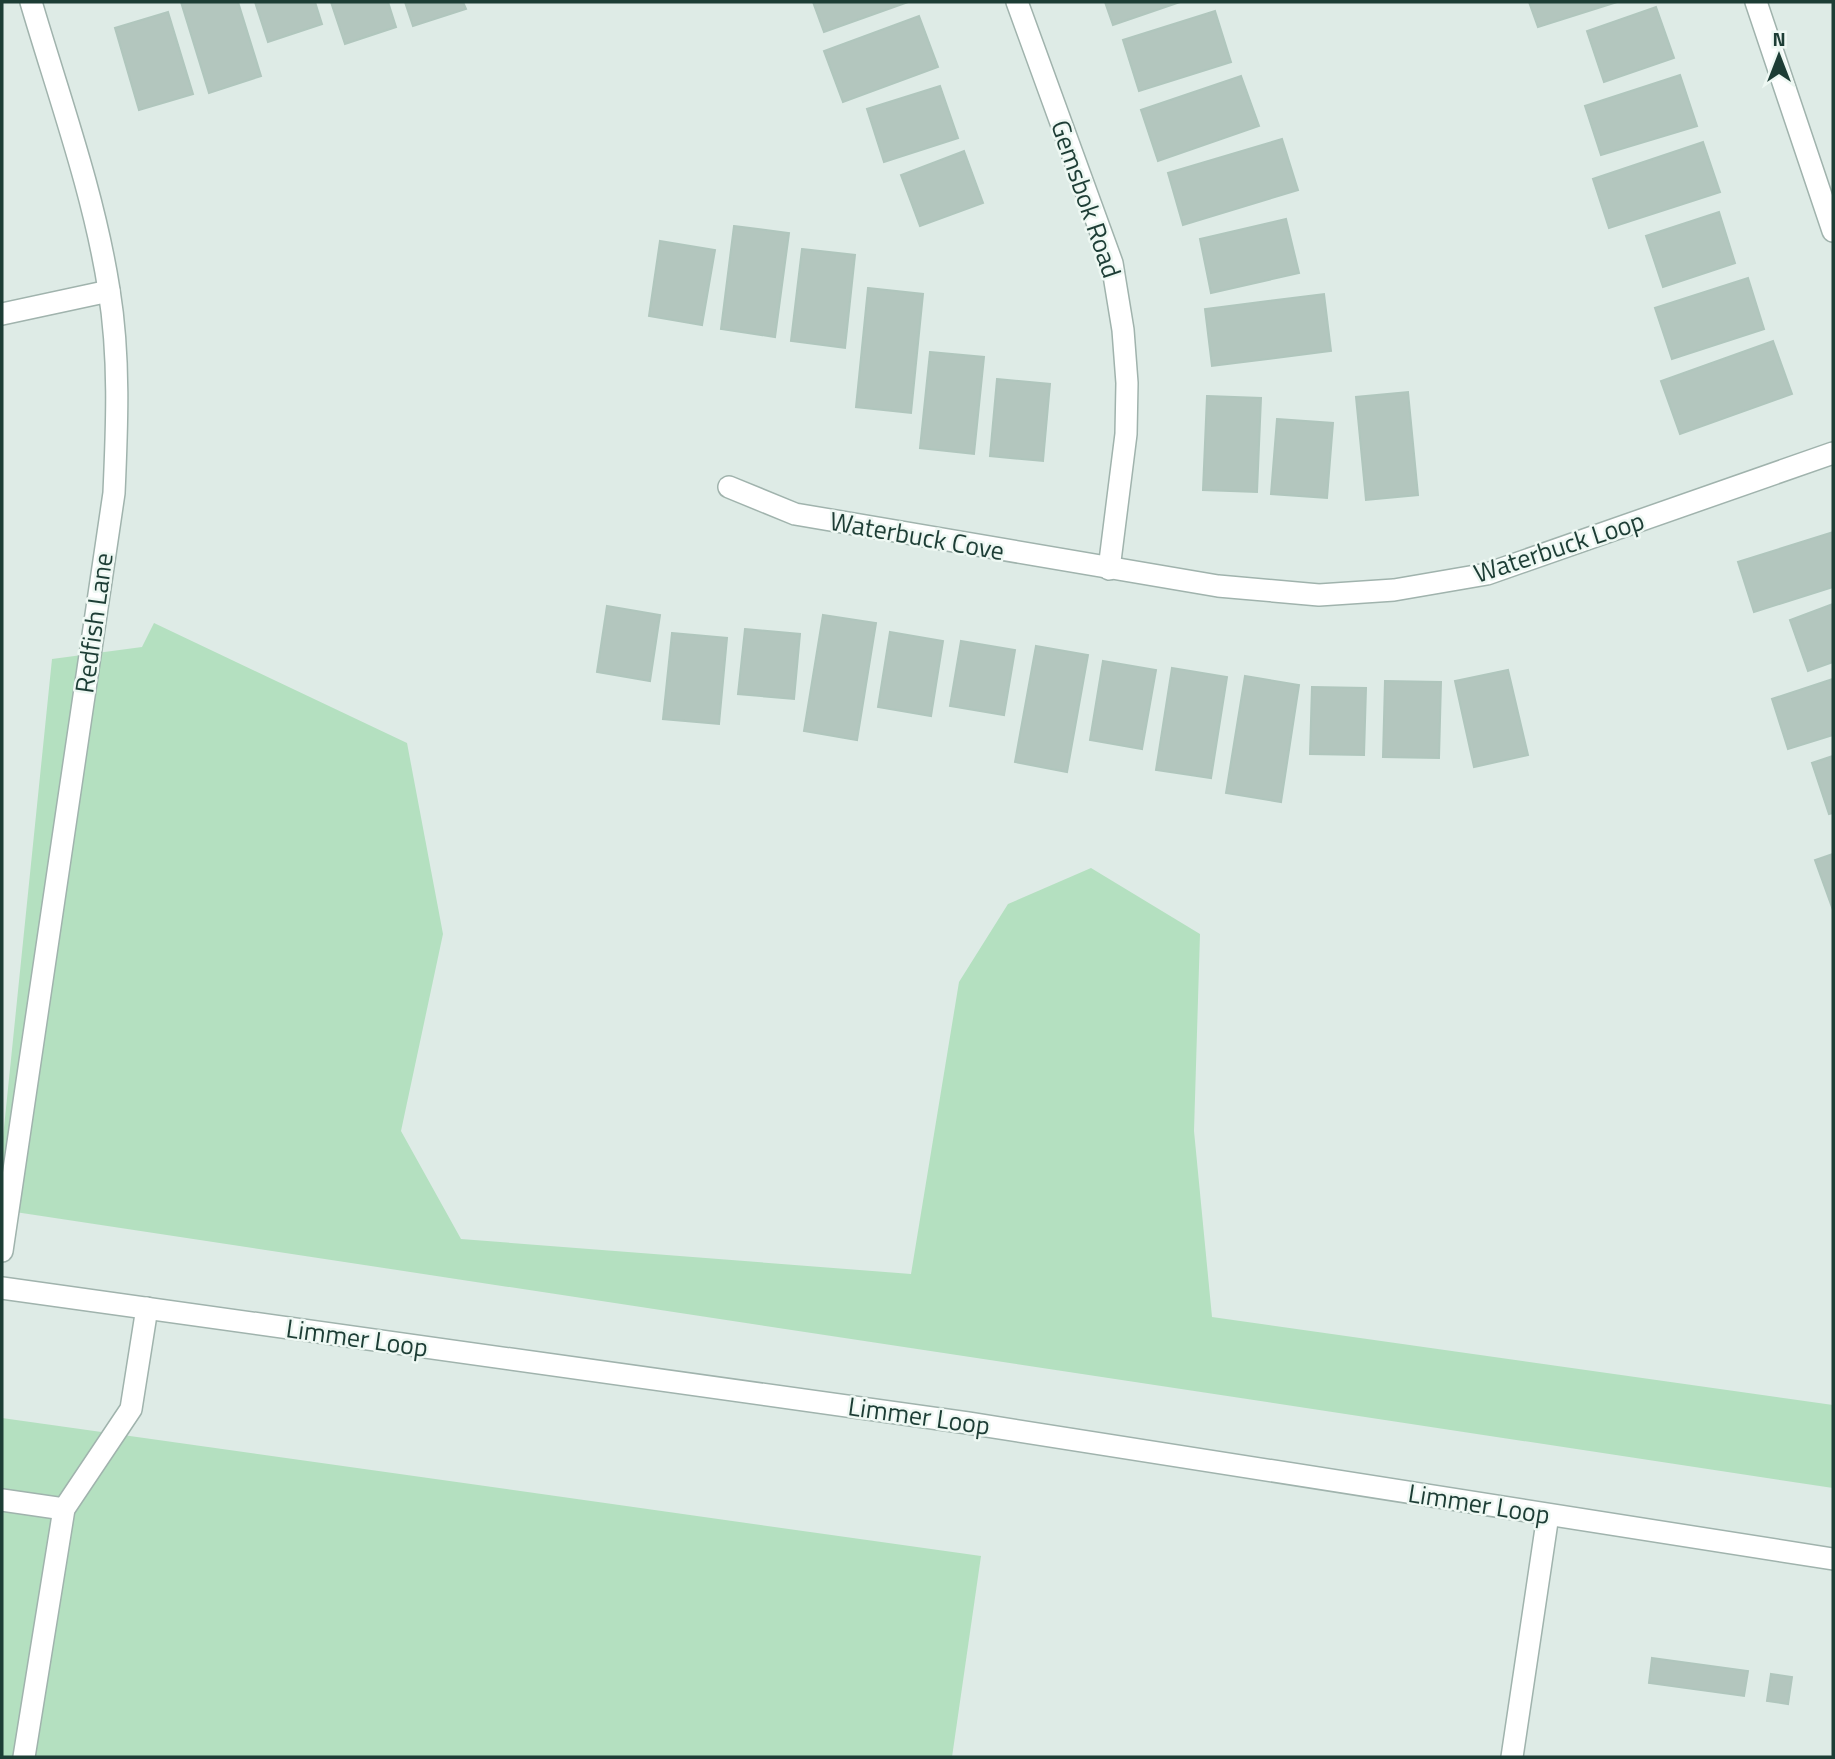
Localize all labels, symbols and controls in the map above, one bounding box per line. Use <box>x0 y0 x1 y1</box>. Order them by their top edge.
north arrow <box>1744 21 1814 91</box>
text: N <box>1772 24 1786 53</box>
street label: Gemsbok Road <box>1041 115 1132 283</box>
street label: Waterbuck Cove <box>827 501 1007 570</box>
street label: Waterbuck Loop <box>1468 501 1649 592</box>
street label: Redfish Lane <box>64 550 123 696</box>
street label: Limmer Loop <box>284 1308 431 1367</box>
street label: Limmer Loop <box>846 1386 993 1445</box>
street label: Limmer Loop <box>1405 1473 1553 1534</box>

